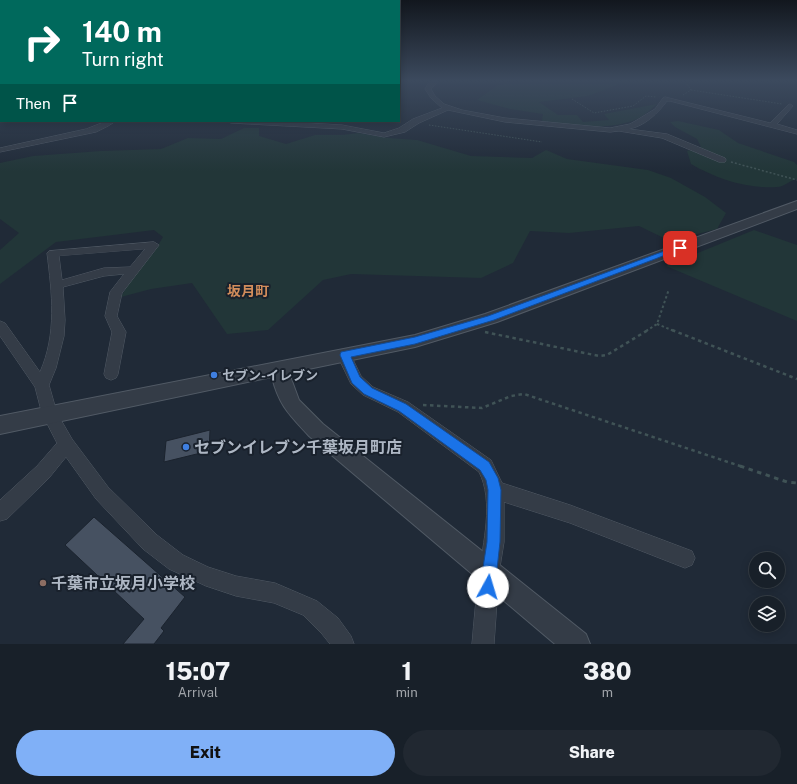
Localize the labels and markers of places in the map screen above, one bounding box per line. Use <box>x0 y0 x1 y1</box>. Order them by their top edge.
pin <box>663 231 697 265</box>
place label: セブン-イレブン <box>222 368 318 383</box>
marker: セブン-イレブン <box>209 370 219 380</box>
place label: セブンイレブン千葉坂月町店 <box>194 438 402 457</box>
marker: セブンイレブン千葉坂月町店 <box>181 442 191 452</box>
place label: 千葉市立坂月小学校 <box>51 574 195 593</box>
marker: 千葉市立坂月小学校 <box>38 578 48 588</box>

